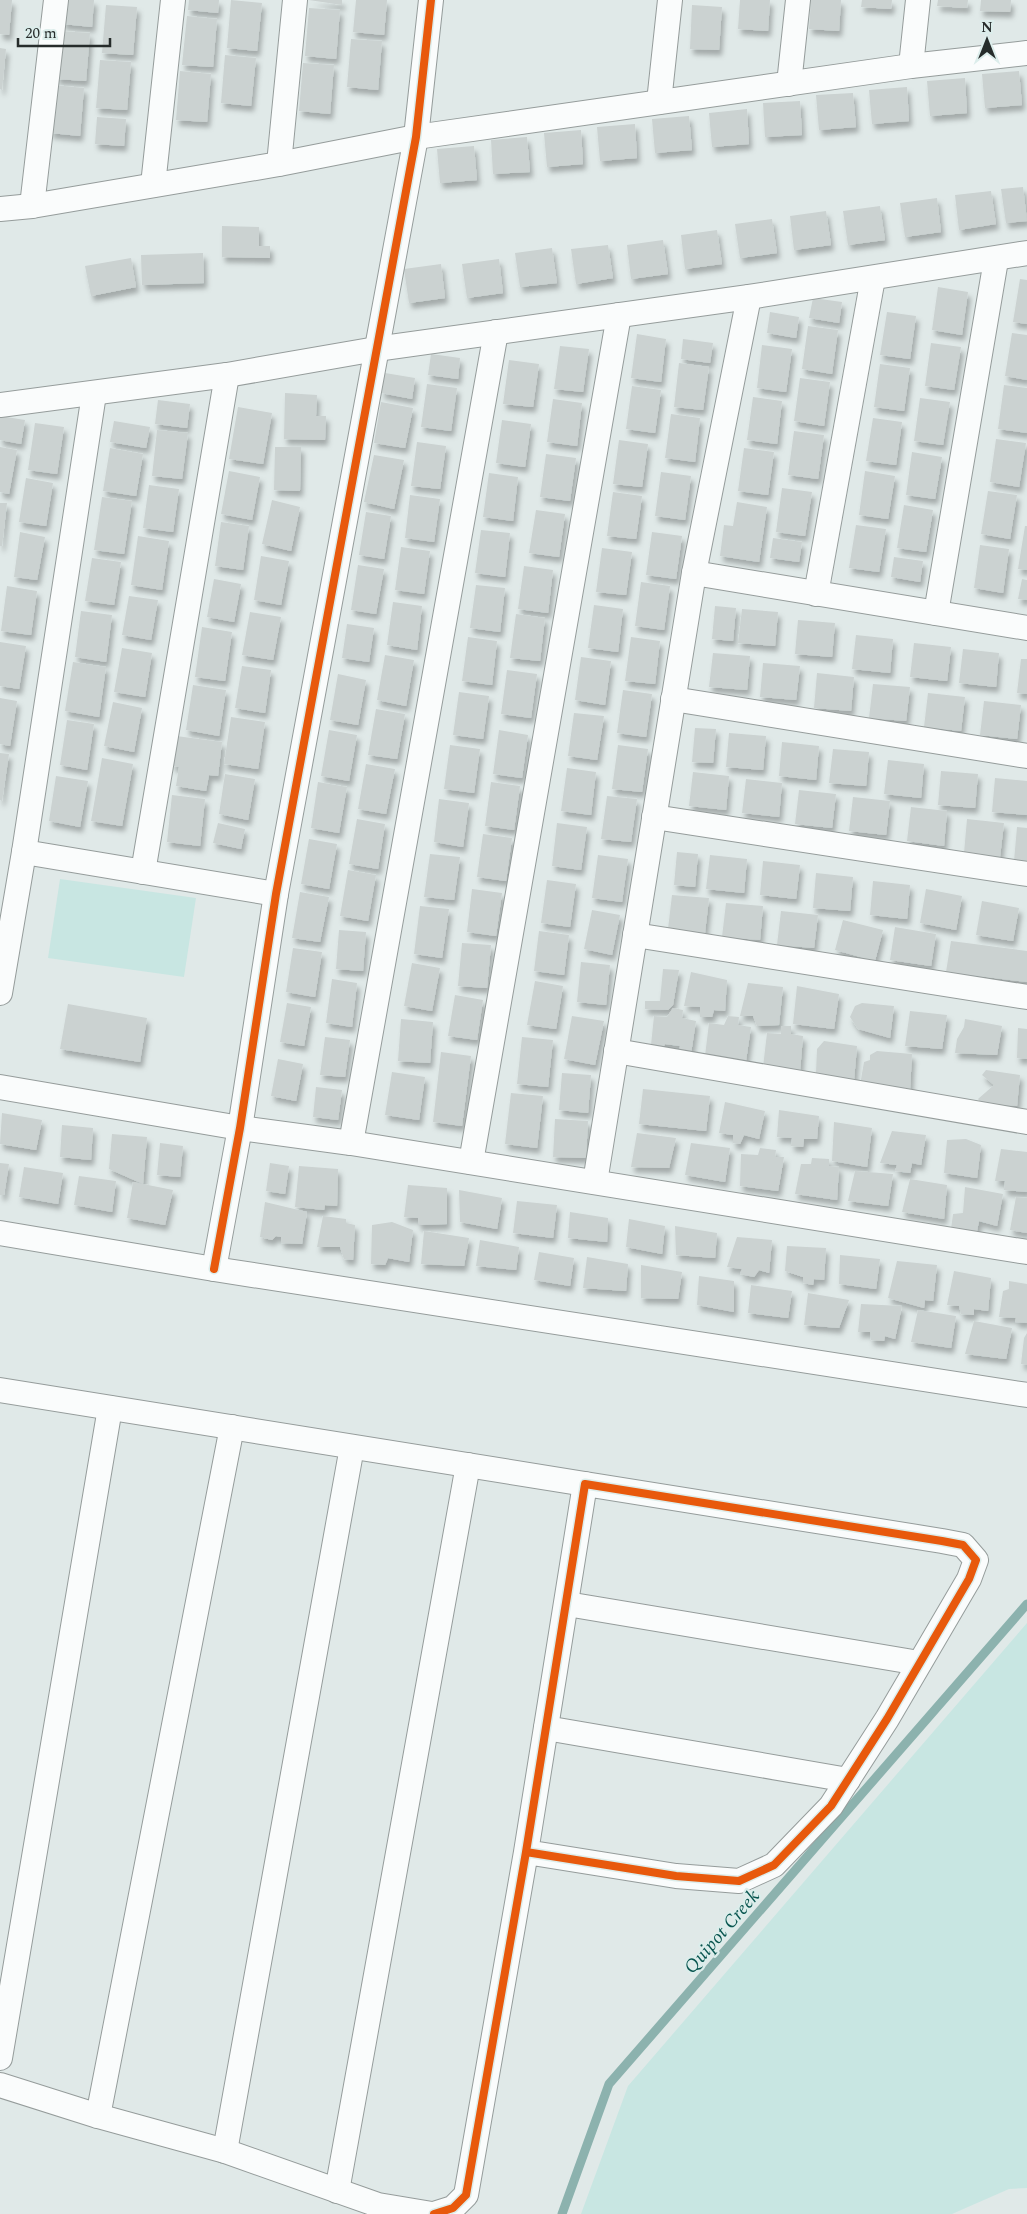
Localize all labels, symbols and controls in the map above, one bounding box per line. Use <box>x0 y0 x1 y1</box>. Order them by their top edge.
scale bar <box>18 15 110 47</box>
north arrow <box>962 15 1012 65</box>
text: N <box>981 17 993 38</box>
text: 20 m <box>25 22 57 45</box>
water label: Quipot Creek <box>677 1883 767 1981</box>

